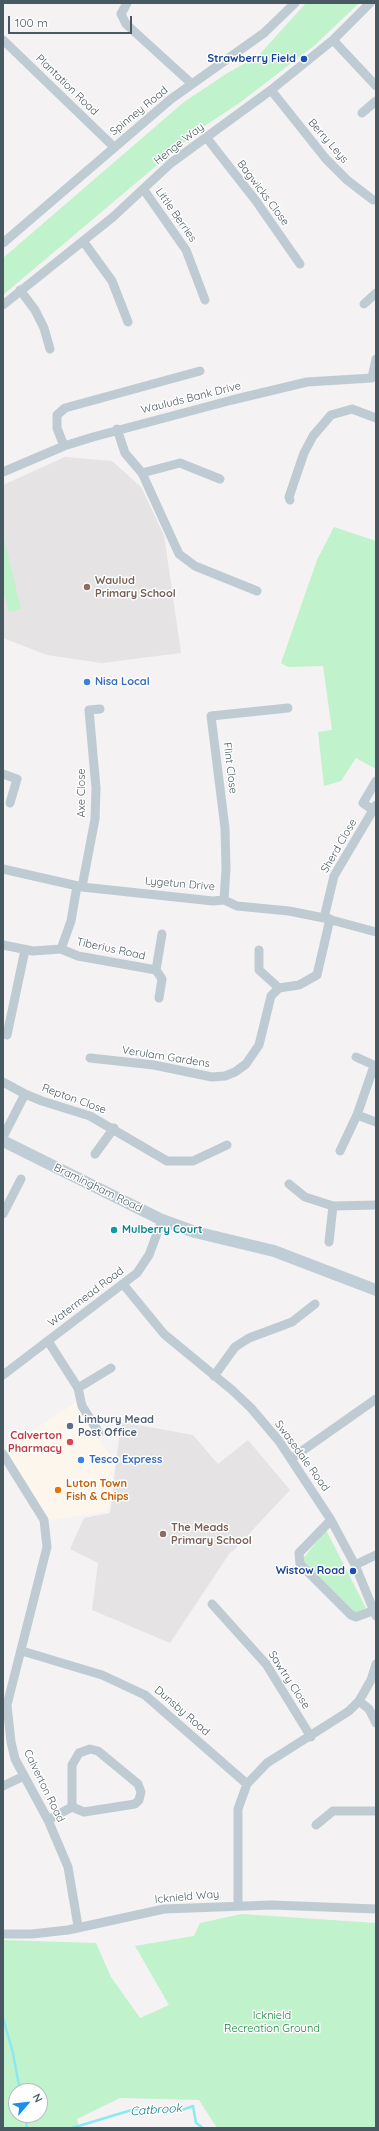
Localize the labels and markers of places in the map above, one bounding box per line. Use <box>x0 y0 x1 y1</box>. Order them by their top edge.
place label: Strawberry Field <box>207 52 296 66</box>
marker: Strawberry Field <box>299 54 309 64</box>
place label: Waulud Primary School <box>95 574 176 600</box>
marker: Waulud Primary School <box>82 582 92 592</box>
place label: Nisa Local <box>95 675 150 689</box>
marker: Nisa Local <box>82 677 92 687</box>
place label: Mulberry Court <box>122 1223 202 1237</box>
marker: Mulberry Court <box>109 1225 119 1235</box>
place label: Limbury Mead Post Office <box>78 1413 154 1439</box>
marker: Limbury Mead Post Office <box>65 1421 75 1431</box>
place label: Calverton Pharmacy <box>8 1429 62 1455</box>
marker: Calverton Pharmacy <box>65 1437 75 1447</box>
place label: Tesco Express <box>89 1453 162 1467</box>
marker: Tesco Express <box>76 1455 86 1465</box>
place label: Luton Town Fish & Chips <box>66 1477 129 1503</box>
marker: Luton Town Fish & Chips <box>53 1485 63 1495</box>
place label: The Meads Primary School <box>171 1521 252 1547</box>
marker: The Meads Primary School <box>158 1529 168 1539</box>
place label: Wistow Road <box>276 1564 345 1578</box>
marker: Wistow Road <box>348 1566 358 1576</box>

